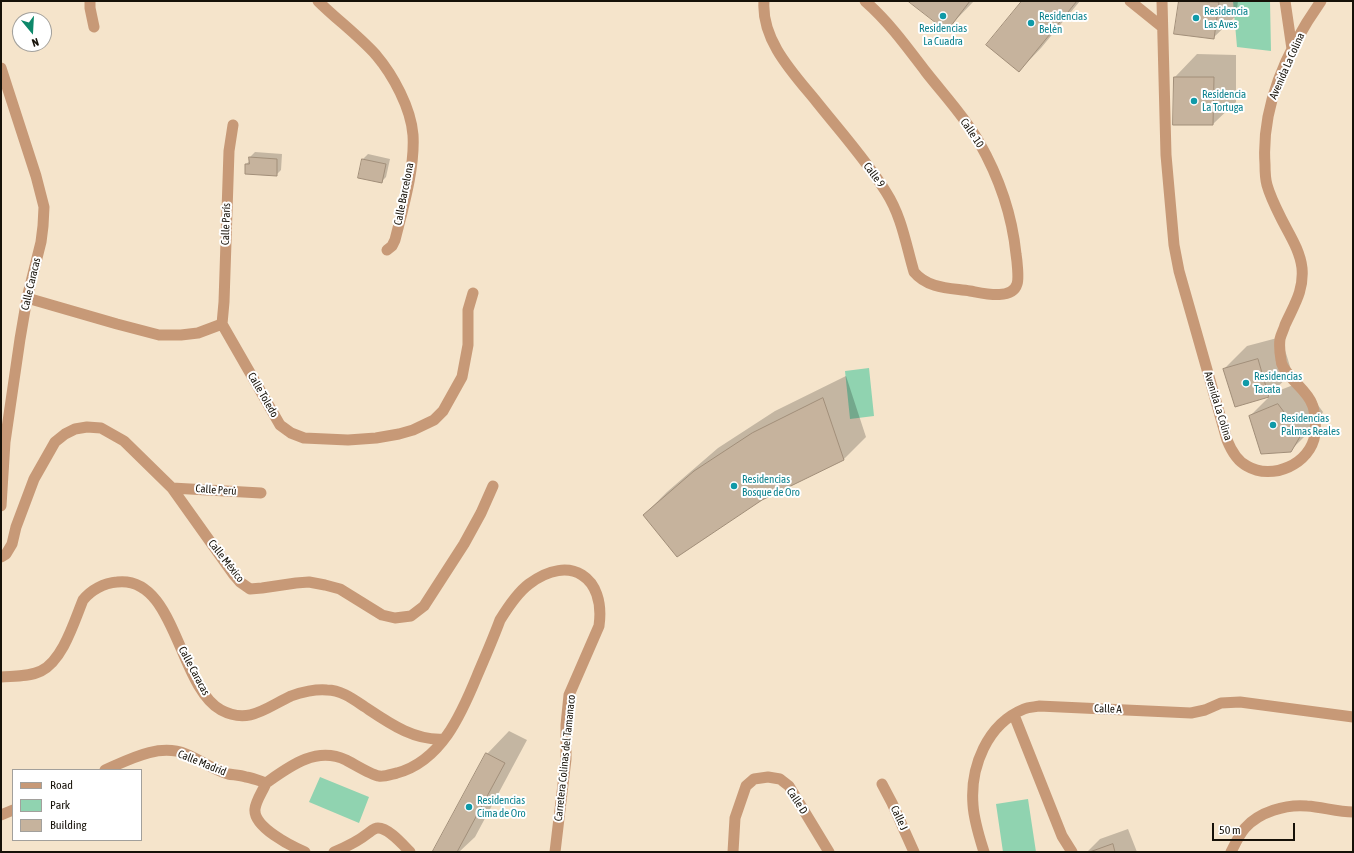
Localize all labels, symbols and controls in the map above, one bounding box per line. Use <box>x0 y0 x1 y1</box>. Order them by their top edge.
place label: Residencia Las Aves <box>1204 5 1248 31</box>
place label: Residencias Belén <box>1039 10 1087 36</box>
marker: Residencias La Cuadra <box>938 11 948 21</box>
north arrow <box>12 12 52 52</box>
marker: Residencia Las Aves <box>1191 13 1201 23</box>
marker: Residencias Belén <box>1026 18 1036 28</box>
place label: Residencias La Cuadra <box>919 22 967 48</box>
street label: Avenida La Colina <box>1266 31 1308 101</box>
text: N <box>30 36 40 49</box>
place label: Residencia La Tortuga <box>1202 88 1246 114</box>
marker: Residencia La Tortuga <box>1189 96 1199 106</box>
street label: Calle 10 <box>957 116 987 150</box>
street label: Calle 9 <box>860 160 888 190</box>
street label: Calle Barcelona <box>391 162 417 226</box>
street label: Calle París <box>219 203 233 245</box>
street label: Calle Caracas <box>19 256 43 312</box>
street label: Calle Toledo <box>245 370 281 420</box>
street label: Avenida La Colina <box>1201 370 1235 442</box>
place label: Residencias Tacata <box>1254 370 1302 396</box>
marker: Residencias Tacata <box>1241 378 1251 388</box>
place label: Residencias Palmas Reales <box>1281 412 1340 438</box>
marker: Residencias Palmas Reales <box>1268 420 1278 430</box>
place label: Residencias Bosque de Oro <box>742 473 800 499</box>
marker: Residencias Bosque de Oro <box>729 481 739 491</box>
street label: Calle Perú <box>195 482 237 498</box>
street label: Calle México <box>205 537 247 585</box>
street label: Calle Caracas <box>176 644 212 698</box>
street label: Carretera Colinas del Tamanaco <box>552 694 578 822</box>
street label: Calle A <box>1094 702 1122 716</box>
street label: Calle Madrid <box>176 747 228 779</box>
legend <box>12 769 142 841</box>
text: Road <box>50 778 73 792</box>
street label: Calle D <box>784 785 810 817</box>
place label: Residencias Cima de Oro <box>477 794 526 820</box>
text: Park <box>50 798 70 812</box>
marker: Residencias Cima de Oro <box>464 802 474 812</box>
street label: Calle J <box>888 804 910 832</box>
scale bar <box>1214 815 1297 841</box>
text: Building <box>50 818 87 832</box>
text: 50 m <box>1219 823 1241 837</box>

